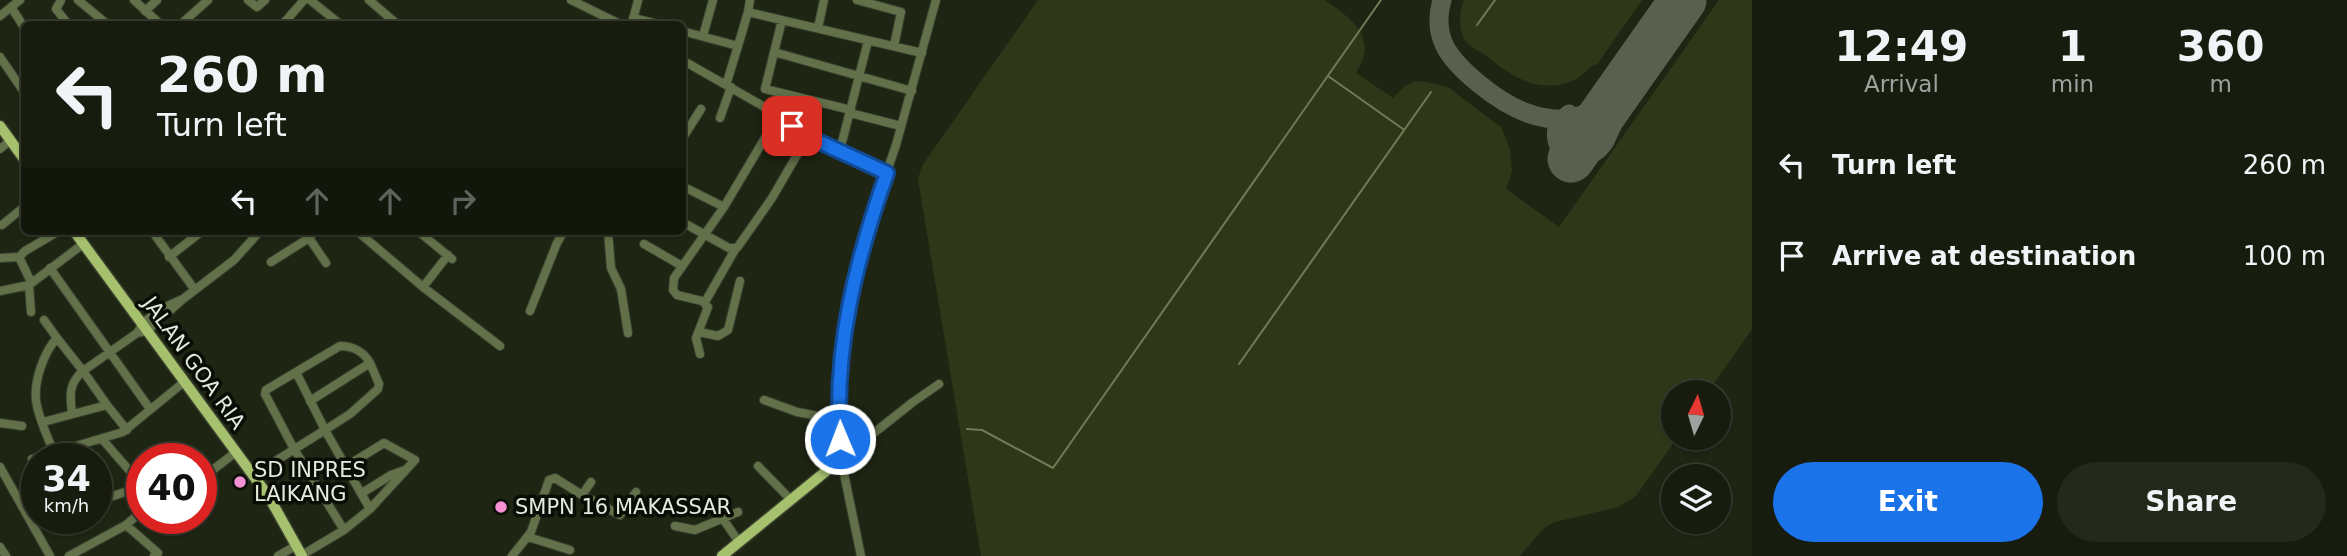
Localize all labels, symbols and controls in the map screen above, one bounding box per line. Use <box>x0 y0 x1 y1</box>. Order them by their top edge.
text: 12:49 <box>1835 22 1968 71</box>
text: 1 <box>2058 22 2087 71</box>
text: 360 <box>2177 22 2264 71</box>
text: 260 m <box>157 47 327 104</box>
icon: left <box>42 49 133 140</box>
text: Arrival <box>1864 71 1939 97</box>
text: min <box>2051 71 2094 97</box>
text: m <box>2209 71 2232 97</box>
pin <box>762 96 822 156</box>
text: Turn left <box>157 106 287 144</box>
icon: arrive <box>773 107 811 145</box>
icon: left <box>1773 146 1811 184</box>
text: Turn left <box>1832 150 1956 180</box>
text: 260 m <box>2243 150 2326 180</box>
icon: left <box>225 182 263 220</box>
icon: ahead <box>298 182 336 220</box>
icon: ahead <box>371 182 409 220</box>
icon: right <box>444 182 482 220</box>
icon: arrive <box>1773 237 1811 275</box>
text: Arrive at destination <box>1832 241 2136 271</box>
text: 100 m <box>2243 241 2326 271</box>
street label: JALAN GOA RIA <box>137 291 250 434</box>
north arrow <box>1661 380 1731 450</box>
map controls <box>1661 380 1731 534</box>
position arrow <box>803 402 877 476</box>
speed limit sign: 40 <box>126 443 217 534</box>
place label: SD INPRES LAIKANG <box>254 458 366 506</box>
text: 34 <box>42 459 91 499</box>
button: Exit <box>1773 462 2043 542</box>
button: Share <box>2057 462 2326 542</box>
button: layers <box>1661 464 1731 534</box>
marker: SD INPRES LAIKANG <box>232 474 248 490</box>
text: km/h <box>44 495 89 516</box>
place label: SMPN 16 MAKASSAR <box>515 495 731 519</box>
marker: SMPN 16 MAKASSAR <box>493 499 509 515</box>

